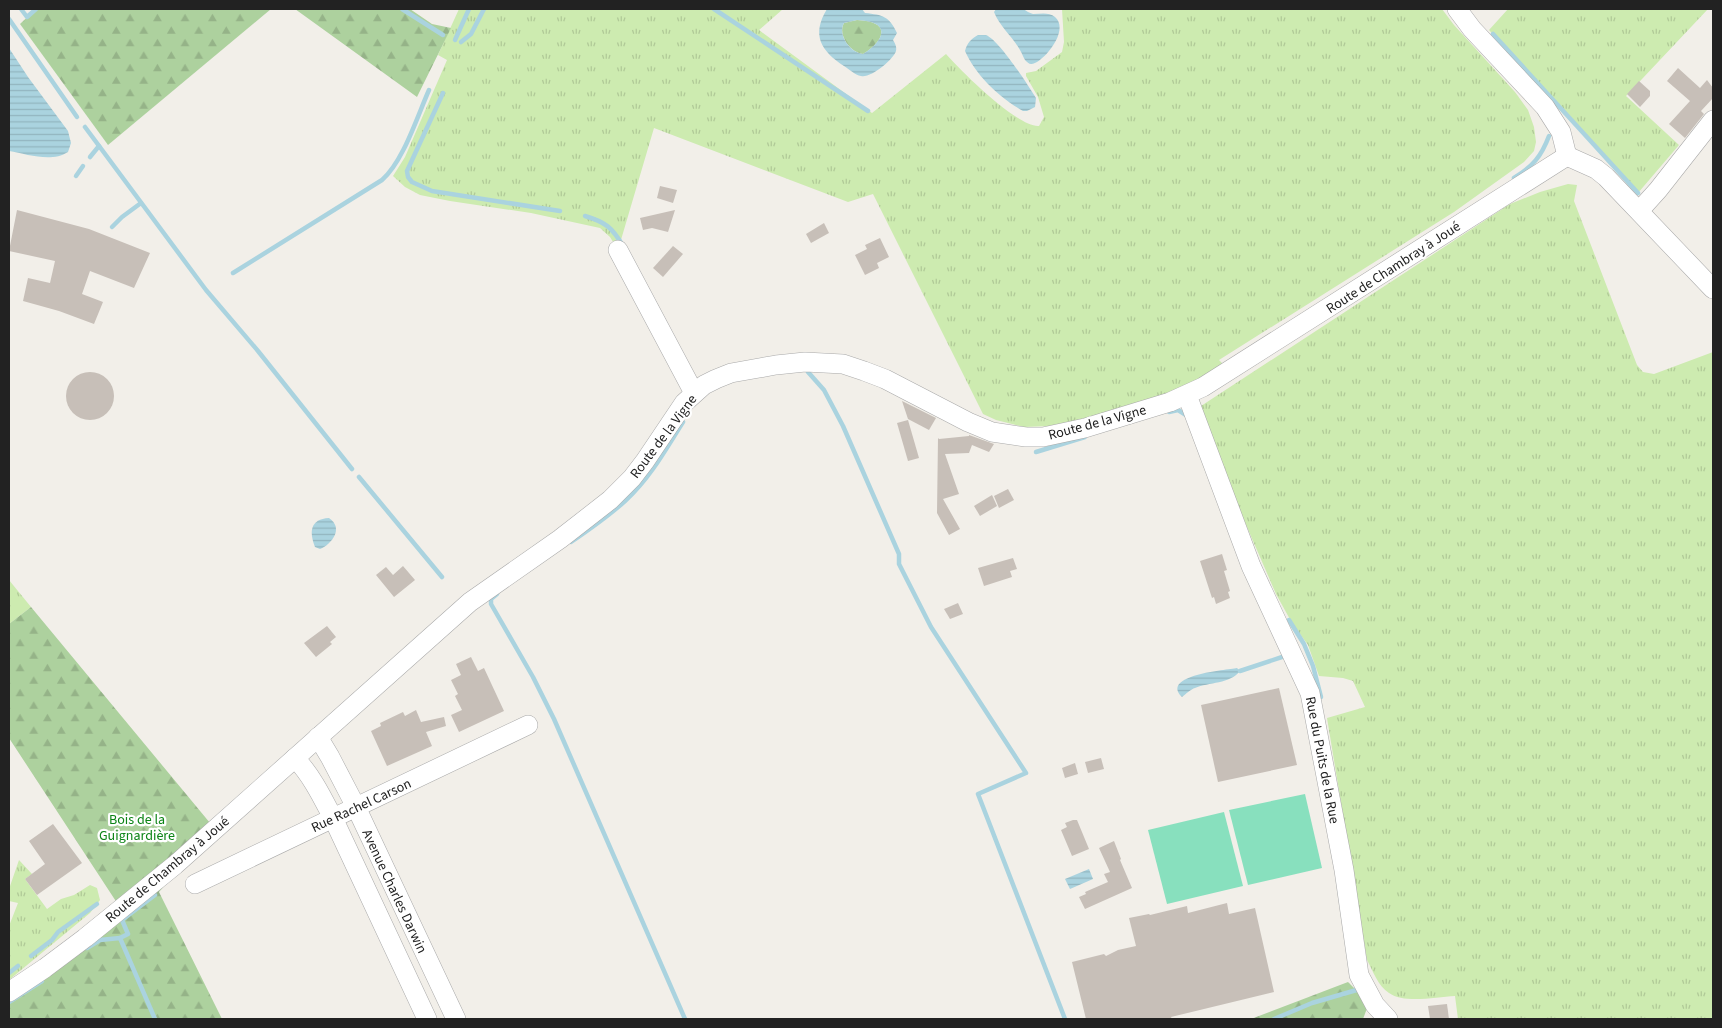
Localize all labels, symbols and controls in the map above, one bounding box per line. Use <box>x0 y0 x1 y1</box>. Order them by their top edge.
street label: Route de Chambray à Joué <box>1322 217 1465 319</box>
street label: Route de la Vigne <box>626 390 702 483</box>
street label: Route de la Vigne <box>1046 400 1148 446</box>
street label: Rue du Puits de la Rue <box>1300 695 1344 826</box>
street label: Rue Rachel Carson <box>308 774 415 838</box>
park label: Bois de la Guignardière <box>99 810 175 846</box>
street label: Route de Chambray à Joué <box>101 812 234 928</box>
street label: Avenue Charles Darwin <box>357 826 432 957</box>

